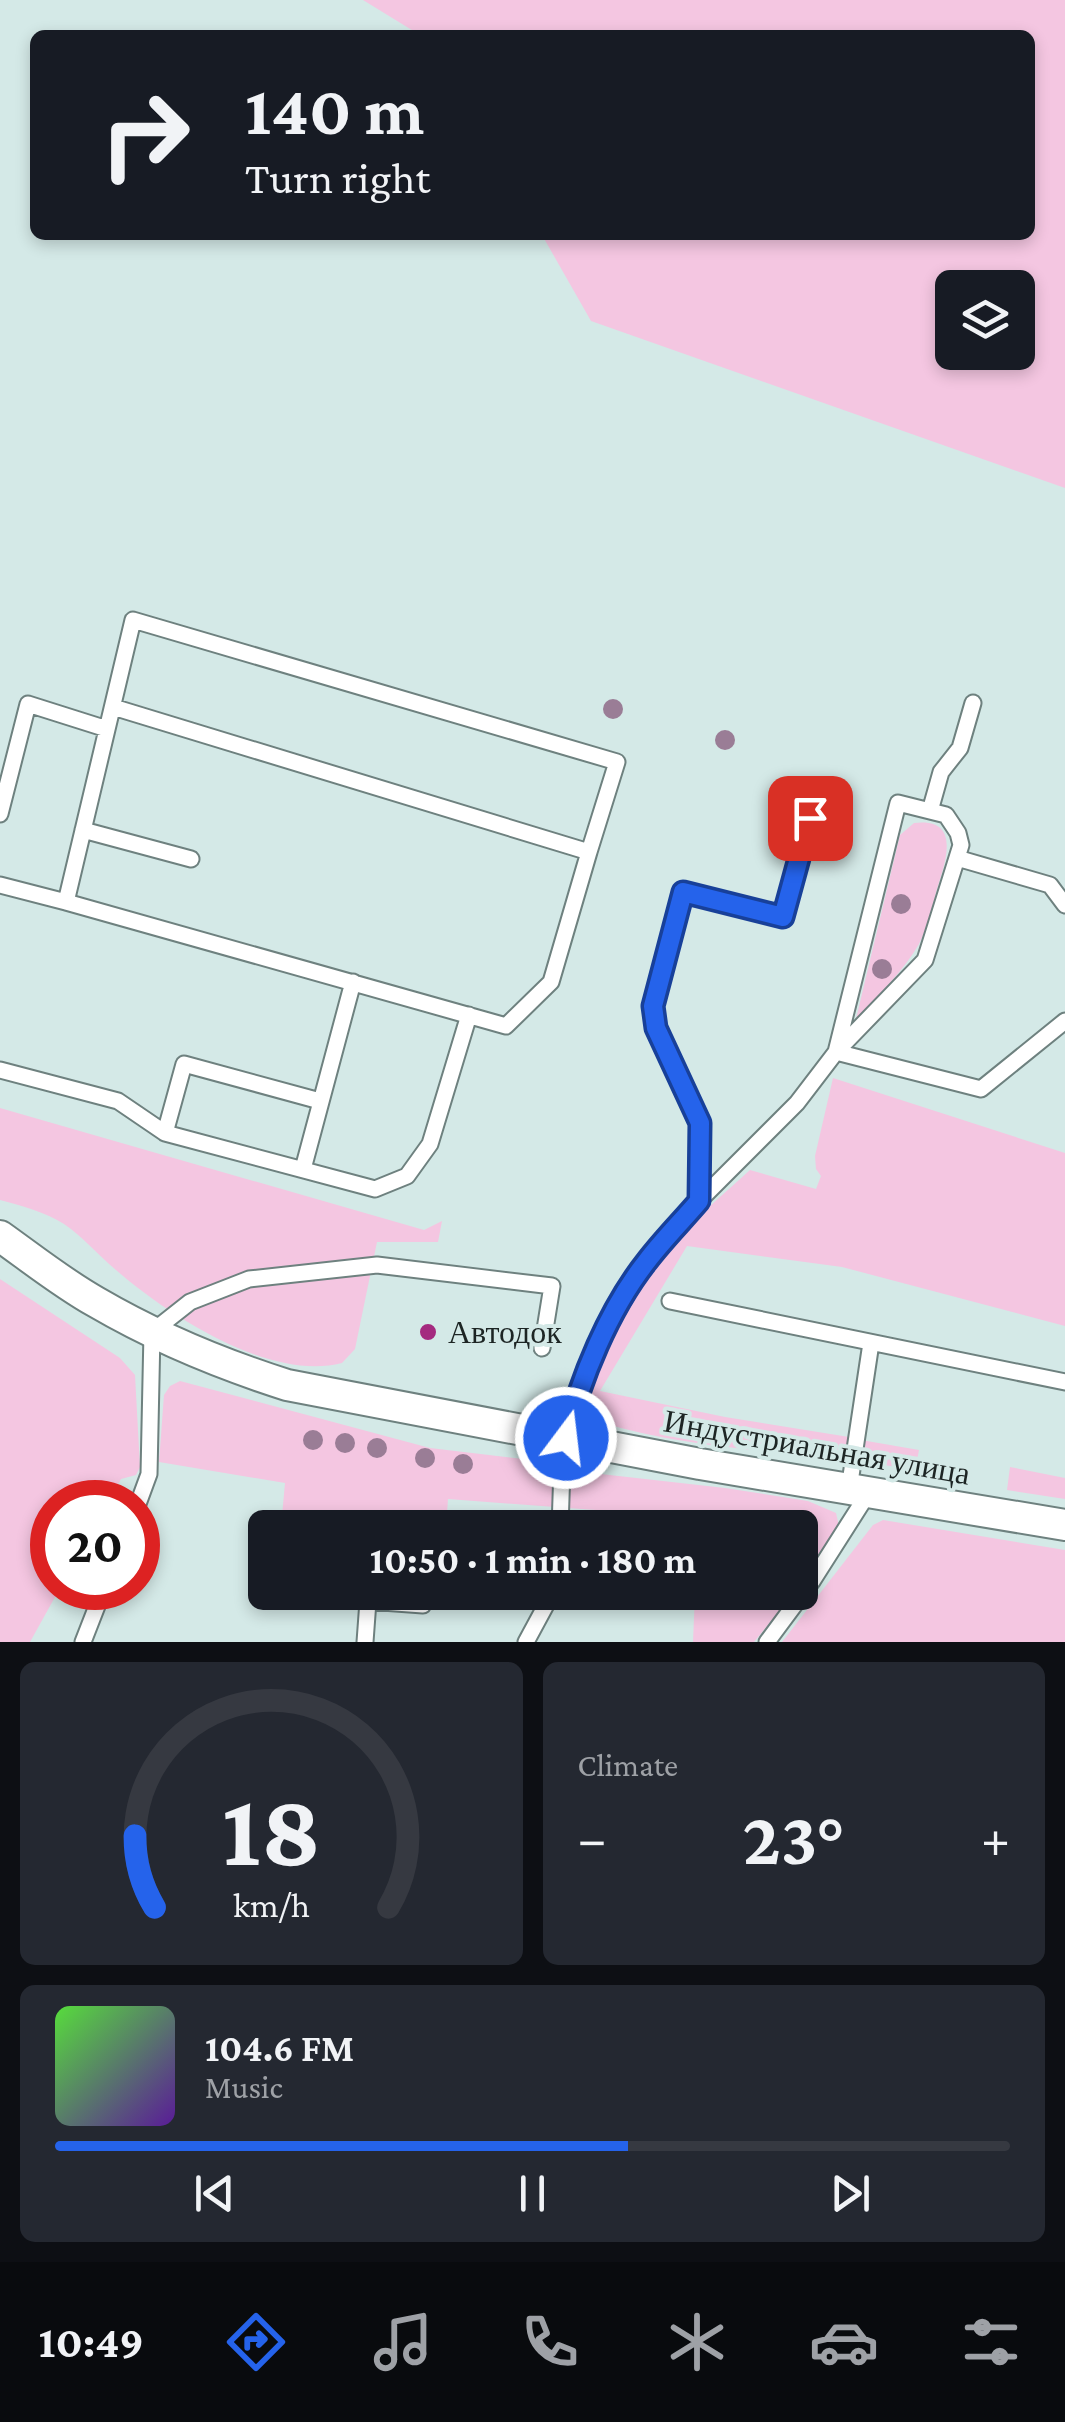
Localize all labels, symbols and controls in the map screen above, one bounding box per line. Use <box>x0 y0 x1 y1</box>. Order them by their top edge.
icon: right <box>80 70 210 200</box>
text: 140 m <box>245 71 424 149</box>
text: Turn right <box>245 153 430 203</box>
map controls <box>935 270 1035 370</box>
button: layers <box>935 270 1035 370</box>
pin <box>768 776 853 861</box>
icon: arrive <box>783 791 838 846</box>
place label: Автодок <box>448 1314 562 1350</box>
marker: Автодок <box>417 1321 439 1343</box>
position arrow <box>514 1386 618 1490</box>
street label: Индустриальная улица <box>661 1402 973 1492</box>
speed limit sign: 20 <box>30 1480 160 1610</box>
text: 10:50 · 1 min · 180 m <box>370 1539 696 1581</box>
text: Climate <box>578 1747 678 1783</box>
text: 18 <box>222 1772 321 1887</box>
text: 23° <box>742 1797 845 1880</box>
text: − <box>578 1808 607 1869</box>
text: + <box>981 1808 1010 1869</box>
text: km/h <box>233 1885 310 1925</box>
text: 104.6 FM <box>205 2027 354 2069</box>
text: Music <box>205 2069 283 2105</box>
icon: previous <box>187 2166 242 2221</box>
icon: pause <box>505 2166 560 2221</box>
icon: next <box>823 2166 878 2221</box>
icon: directions <box>221 2307 291 2377</box>
icon: music <box>368 2307 438 2377</box>
icon: phone <box>515 2307 585 2377</box>
icon: climate <box>662 2307 732 2377</box>
icon: car <box>809 2307 879 2377</box>
icon: filters <box>956 2307 1026 2377</box>
text: 10:49 <box>39 2317 144 2367</box>

